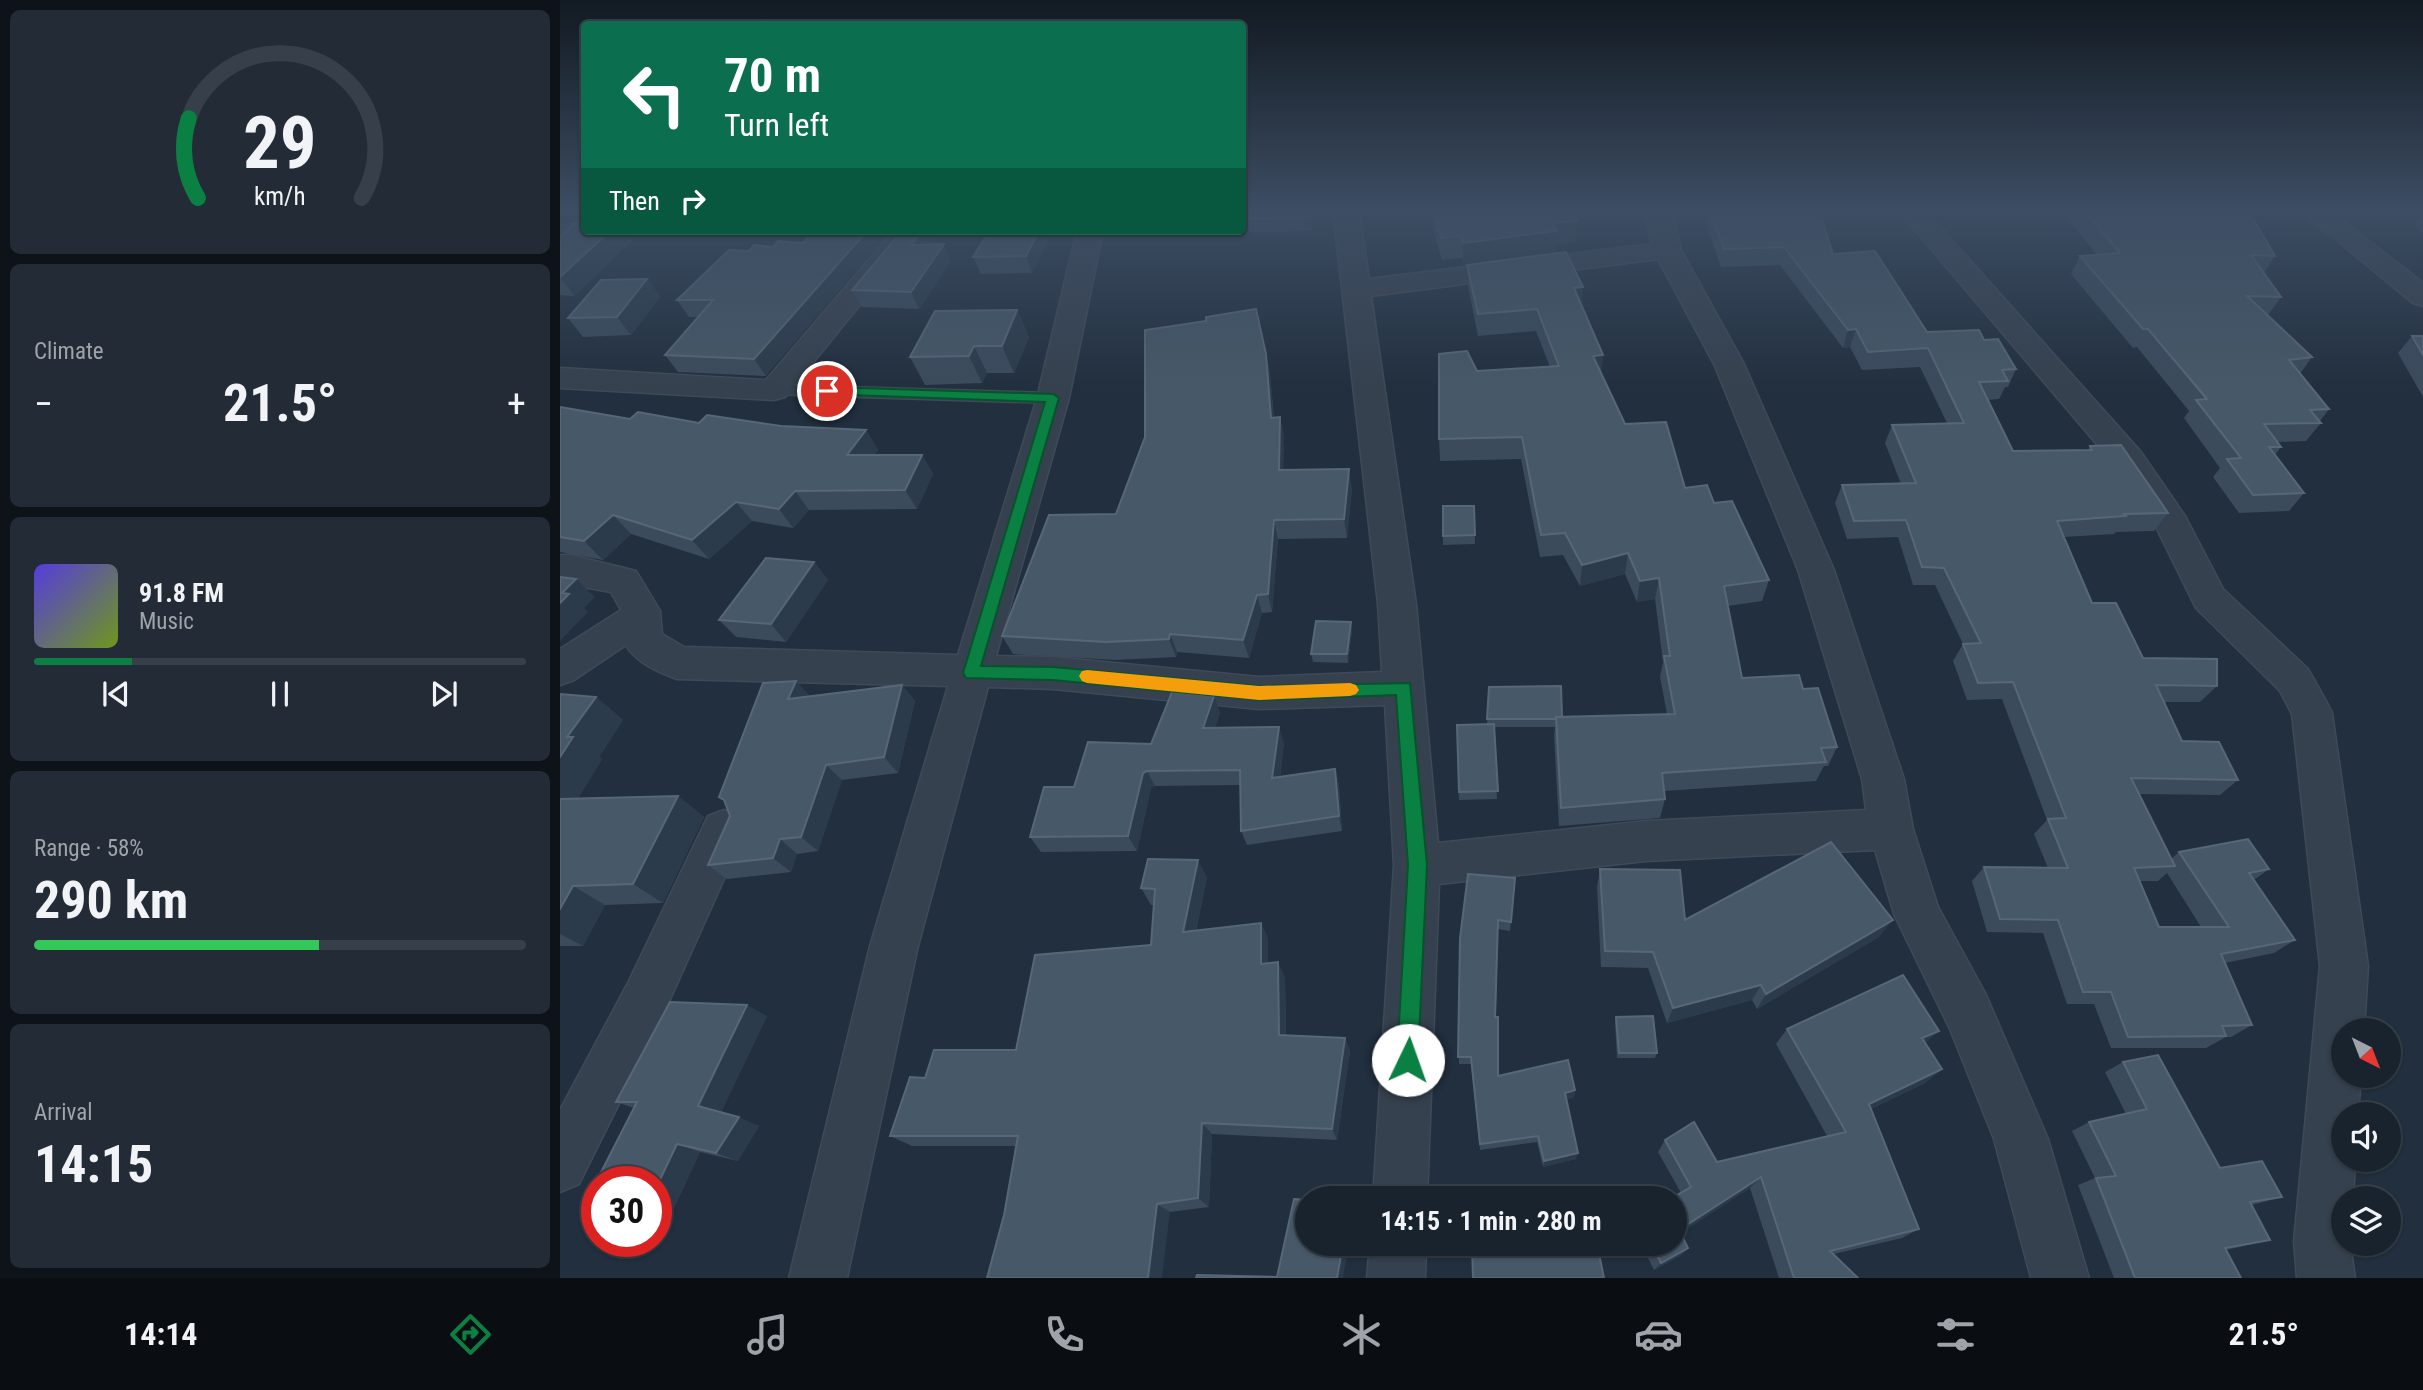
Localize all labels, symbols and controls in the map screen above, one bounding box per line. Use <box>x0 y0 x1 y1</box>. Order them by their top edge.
text: 70 m <box>724 47 821 104</box>
icon: left <box>609 49 700 140</box>
text: 29 <box>243 100 317 186</box>
text: Turn left <box>724 106 829 144</box>
text: km/h <box>254 182 306 211</box>
icon: right <box>674 182 712 220</box>
text: Then <box>609 186 660 216</box>
text: Climate <box>34 338 104 365</box>
pin <box>797 361 857 421</box>
icon: arrive <box>808 372 846 410</box>
text: 21.5° <box>223 373 337 434</box>
text: − <box>34 382 53 426</box>
text: + <box>507 382 526 426</box>
text: 91.8 FM <box>139 578 224 608</box>
text: Music <box>139 608 194 635</box>
icon: previous <box>97 675 135 713</box>
icon: pause <box>261 675 299 713</box>
icon: next <box>425 675 463 713</box>
text: Range · 58% <box>34 835 144 862</box>
text: 290 km <box>34 870 188 931</box>
north arrow <box>2331 1018 2401 1088</box>
map controls <box>2331 1018 2401 1256</box>
position arrow <box>1371 1023 1445 1097</box>
text: Arrival <box>34 1099 93 1126</box>
button: sound <box>2331 1102 2401 1172</box>
text: 14:15 <box>34 1134 153 1195</box>
speed limit sign: 30 <box>581 1166 672 1257</box>
button: layers <box>2331 1186 2401 1256</box>
text: 14:15 · 1 min · 280 m <box>1381 1206 1601 1236</box>
icon: directions <box>446 1310 495 1359</box>
icon: music <box>743 1310 792 1359</box>
icon: phone <box>1040 1310 1089 1359</box>
icon: climate <box>1337 1310 1386 1359</box>
icon: car <box>1634 1310 1683 1359</box>
icon: filters <box>1931 1310 1980 1359</box>
text: 14:14 <box>124 1315 198 1353</box>
text: 21.5° <box>2229 1315 2299 1353</box>

